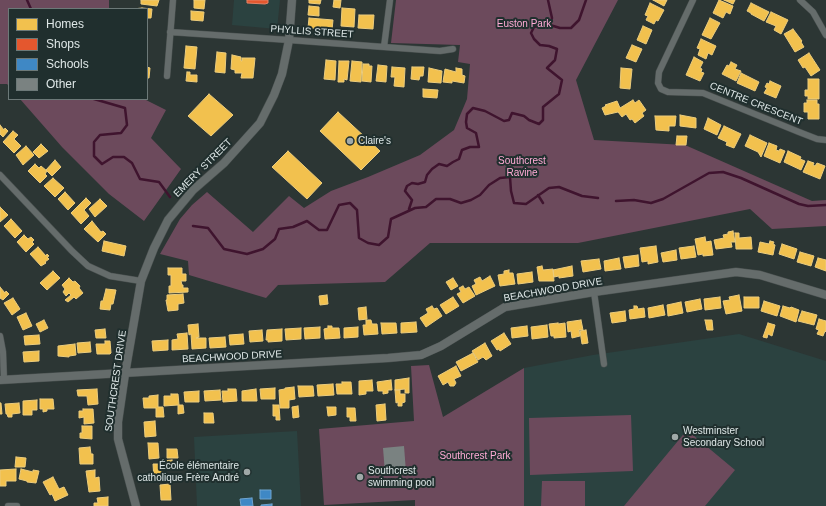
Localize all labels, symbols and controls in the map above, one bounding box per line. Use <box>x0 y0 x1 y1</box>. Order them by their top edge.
legend <box>8 8 148 100</box>
text: Homes <box>46 17 84 31</box>
park label: Euston Park <box>497 18 551 30</box>
street label: PHYLLIS STREET <box>270 23 354 41</box>
text: Shops <box>46 37 80 51</box>
text: Schools <box>46 57 89 71</box>
text: Other <box>46 77 76 91</box>
street label: CENTRE CRESCENT <box>708 80 804 128</box>
place label: Claire's <box>358 135 391 147</box>
street label: EMERY STREET <box>171 136 235 200</box>
marker: Claire's <box>345 136 355 146</box>
park label: Southcrest Ravine <box>498 155 546 178</box>
street label: BEACHWOOD DRIVE <box>503 275 603 305</box>
street label: SOUTHCREST DRIVE <box>103 330 129 432</box>
street label: BEACHWOOD DRIVE <box>182 348 282 366</box>
place label: Westminster Secondary School <box>683 425 764 448</box>
marker: Westminster Secondary School <box>670 432 680 442</box>
park label: Southcrest Park <box>439 450 511 462</box>
place label: École élémentaire catholique Frère André <box>137 460 239 484</box>
place label: Southcrest swimming pool <box>368 465 434 488</box>
marker: École élémentaire catholique Frère André <box>242 467 252 477</box>
marker: Southcrest swimming pool <box>355 472 365 482</box>

